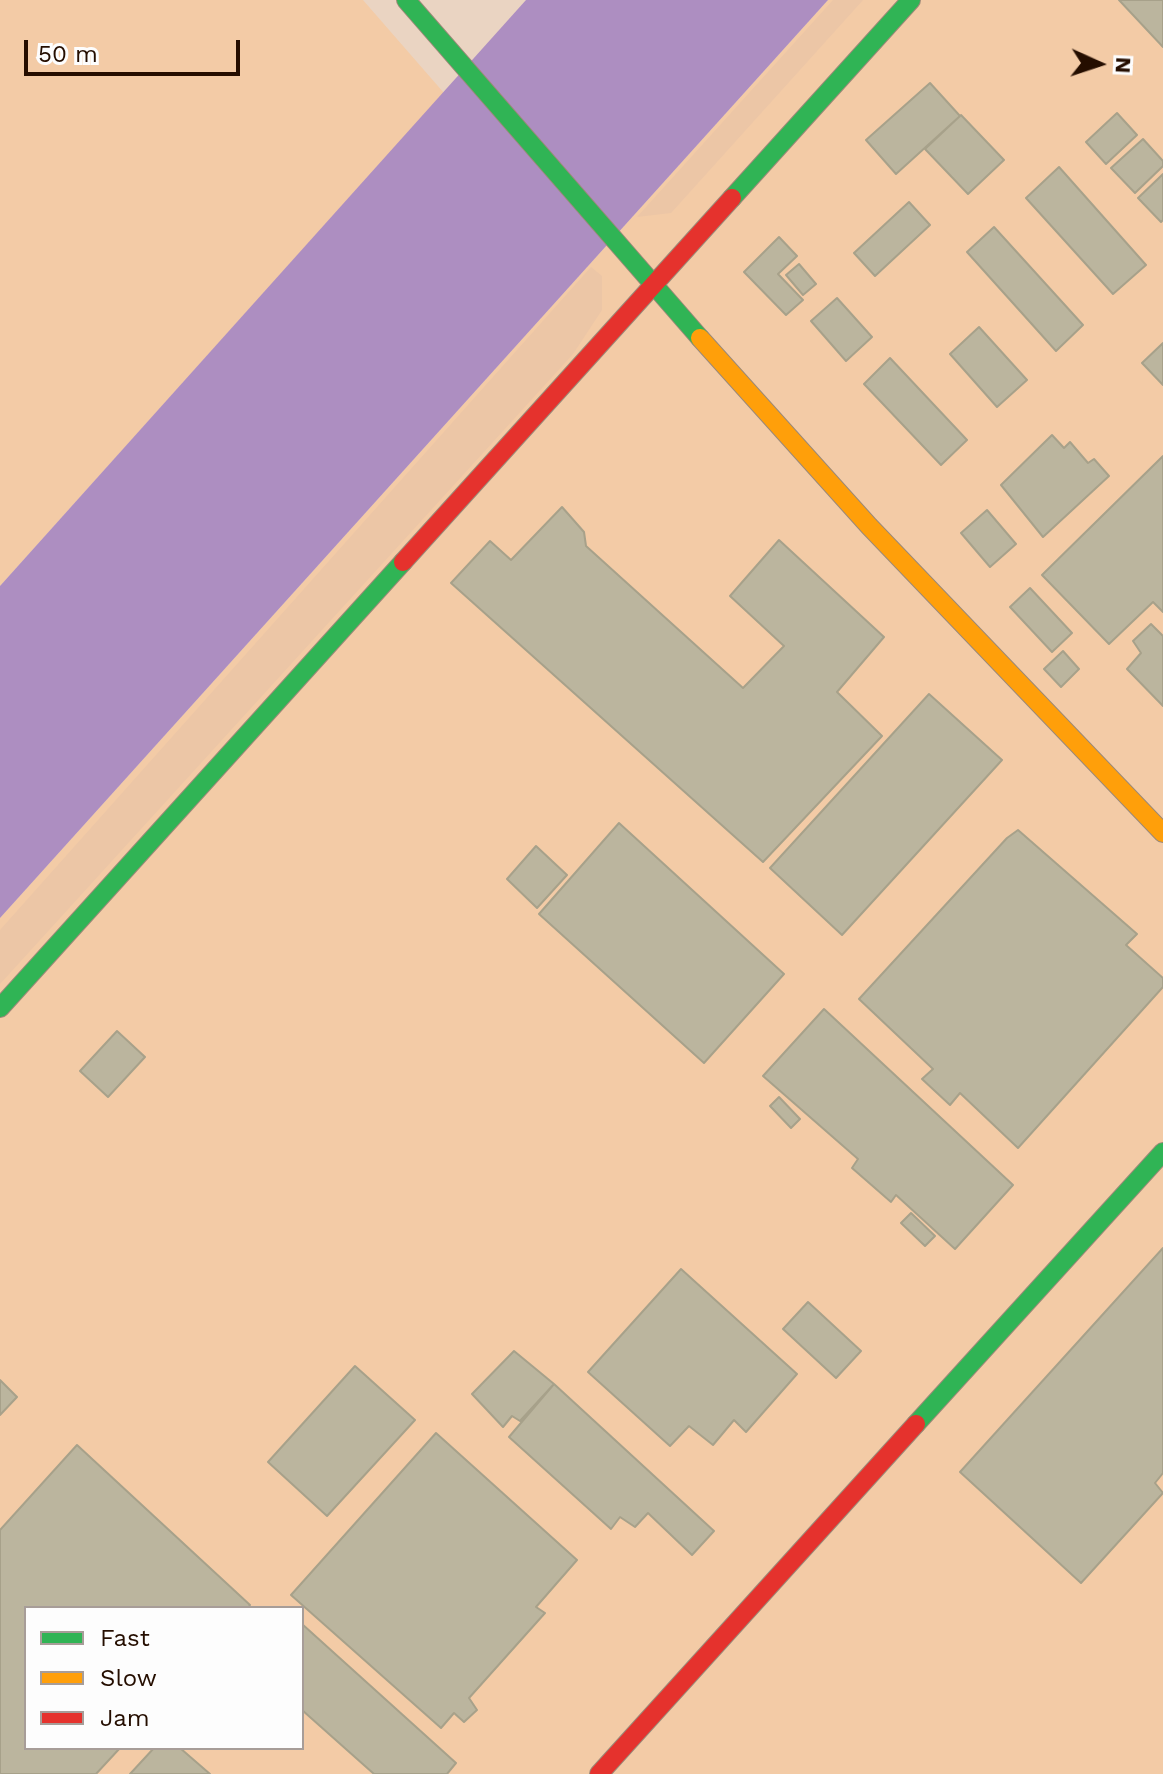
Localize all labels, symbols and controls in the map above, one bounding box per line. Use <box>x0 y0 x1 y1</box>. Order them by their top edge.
scale bar <box>28 24 244 74</box>
north arrow <box>1059 24 1139 104</box>
text: 50 m <box>38 40 98 68</box>
text: N <box>1111 56 1136 74</box>
legend <box>24 1606 304 1750</box>
text: Fast <box>100 1624 150 1652</box>
text: Slow <box>100 1664 157 1692</box>
text: Jam <box>100 1704 150 1732</box>

